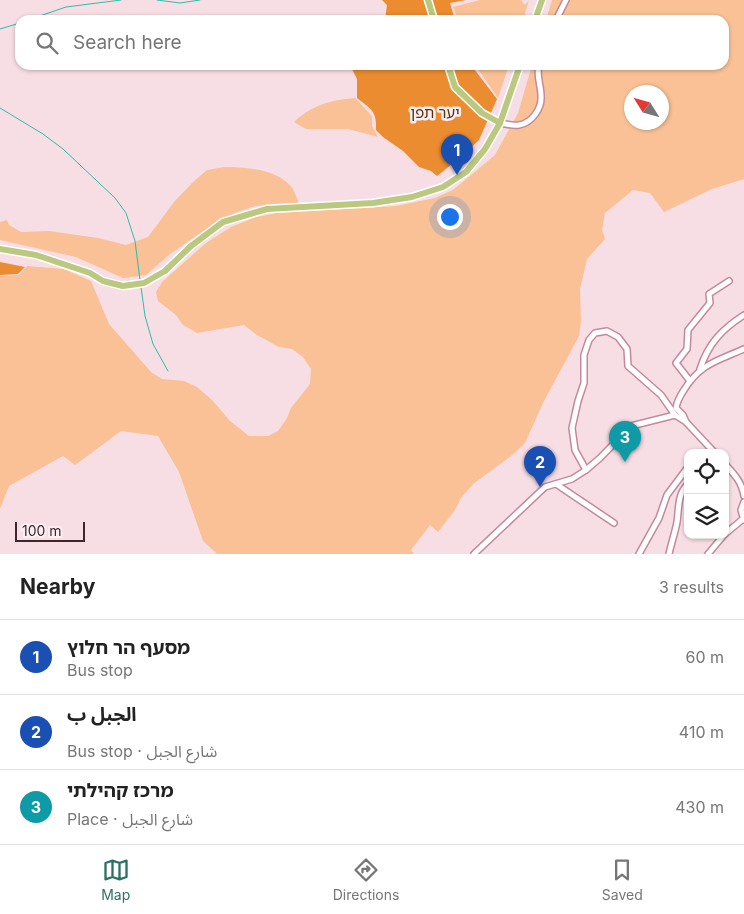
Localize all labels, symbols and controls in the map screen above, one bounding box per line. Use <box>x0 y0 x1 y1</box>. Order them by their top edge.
search box <box>15 15 729 70</box>
icon: search <box>33 29 61 57</box>
text: Search here <box>73 31 182 54</box>
north arrow <box>624 85 669 130</box>
park label: יער תפן <box>410 103 460 122</box>
pin: 1 <box>441 134 473 175</box>
your location <box>437 204 463 230</box>
pin: 3 <box>609 421 641 462</box>
pin: 2 <box>524 446 556 487</box>
map controls <box>684 449 729 539</box>
button: locate <box>684 449 729 494</box>
button: layers <box>684 494 729 539</box>
scale bar <box>15 519 85 542</box>
text: 100 m <box>22 522 62 539</box>
text: Nearby <box>20 574 95 599</box>
text: 3 results <box>659 577 724 597</box>
text: מסעף הר חלוץ <box>67 636 190 659</box>
text: 1 <box>33 647 39 667</box>
text: 60 m <box>685 647 724 667</box>
text: Bus stop <box>67 660 133 680</box>
text: الجبل ب <box>67 703 137 726</box>
text: 2 <box>31 722 41 742</box>
text: 410 m <box>679 722 724 742</box>
text: Bus stop · شارع الجبل <box>67 741 217 761</box>
text: מרכז קהילתי <box>67 779 174 802</box>
text: 3 <box>31 797 41 817</box>
text: 430 m <box>675 797 724 817</box>
text: Place · شارع الجبل <box>67 809 193 829</box>
tab: Map <box>101 856 130 903</box>
tab: Directions <box>333 856 399 903</box>
tab: Saved <box>602 856 643 903</box>

